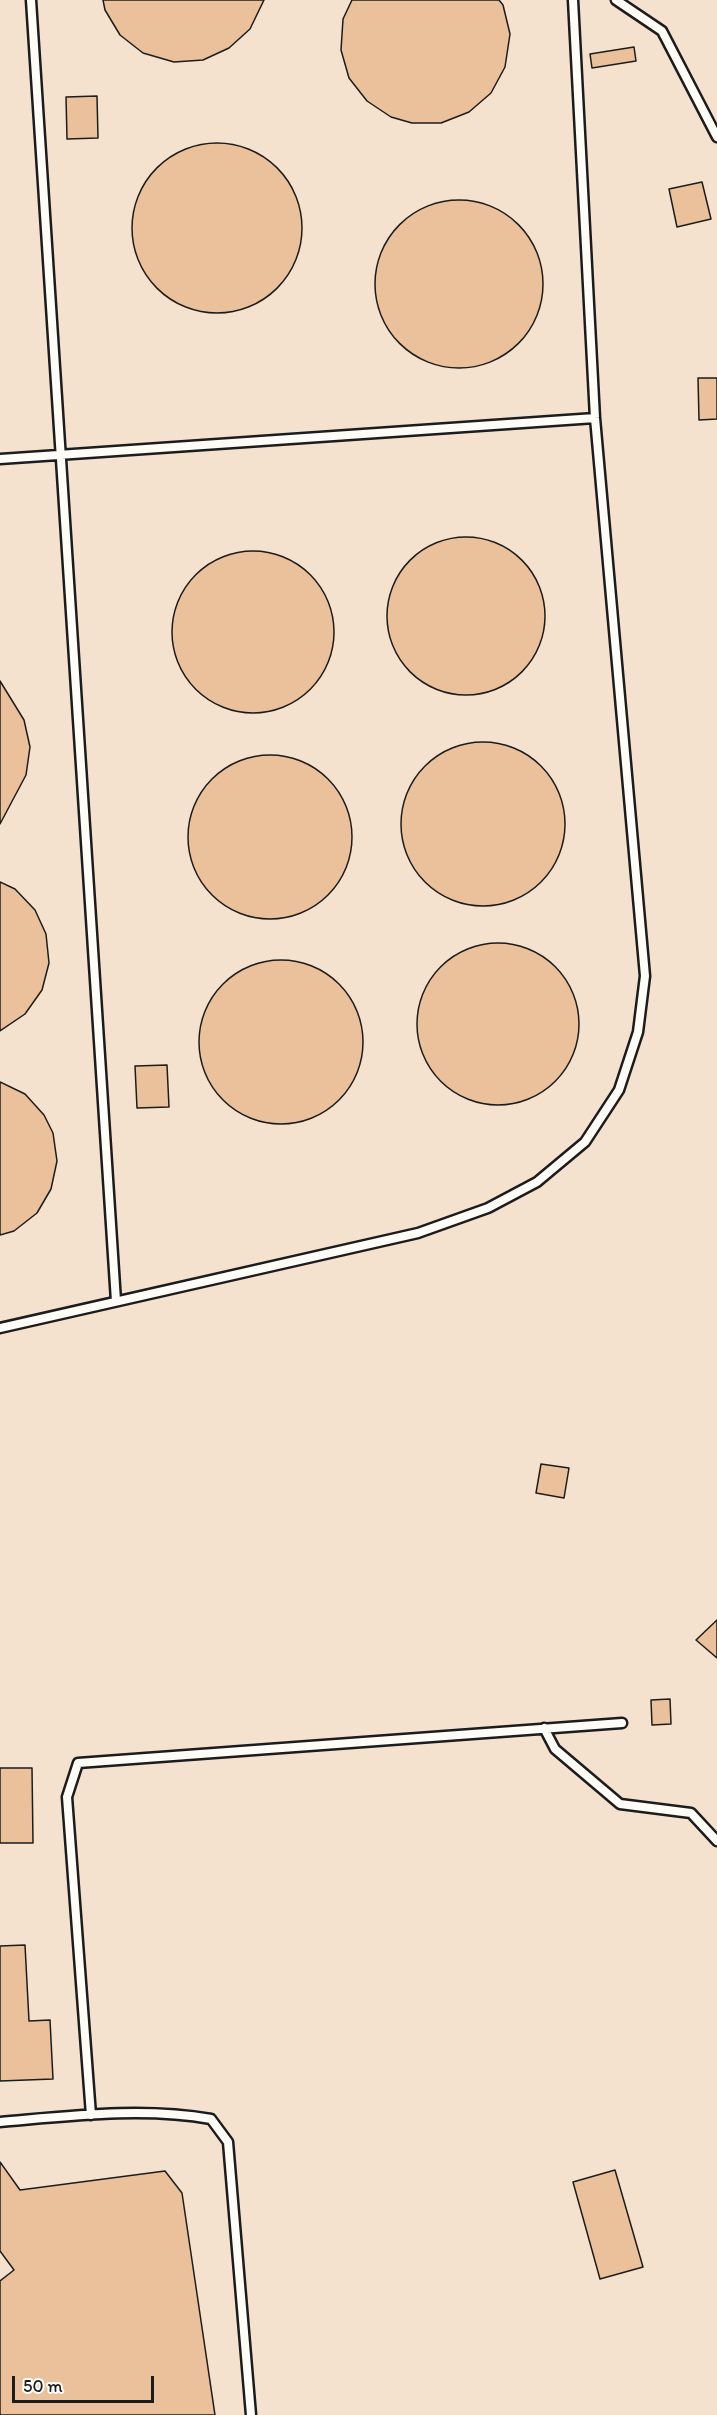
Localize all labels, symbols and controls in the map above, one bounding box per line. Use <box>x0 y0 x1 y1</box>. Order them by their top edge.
scale bar <box>15 2364 158 2402</box>
text: 50 m <box>23 2375 63 2397</box>

